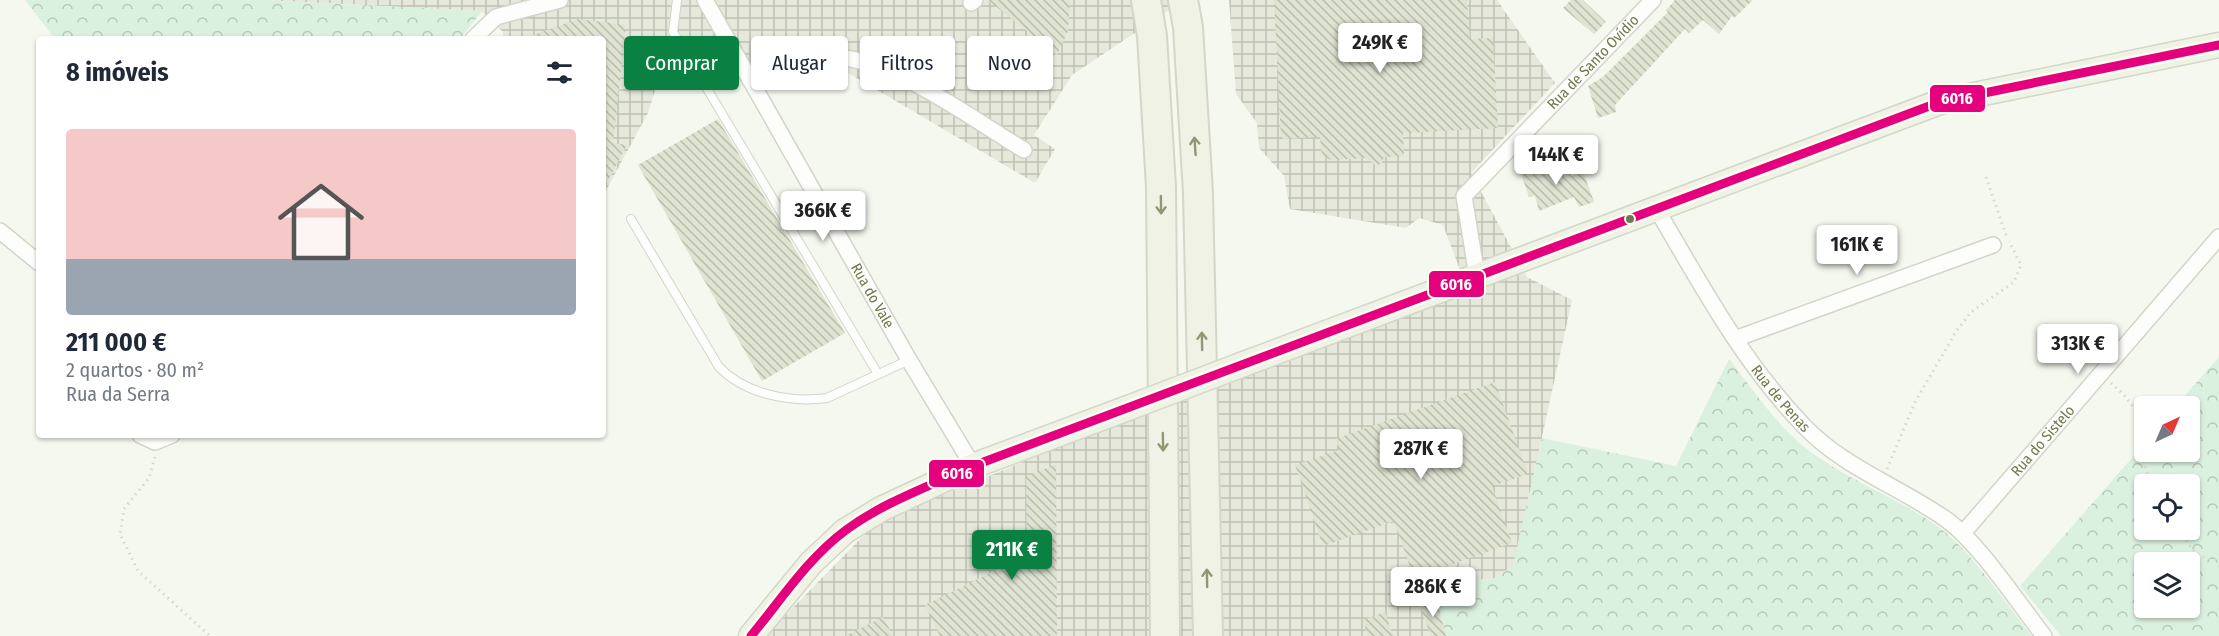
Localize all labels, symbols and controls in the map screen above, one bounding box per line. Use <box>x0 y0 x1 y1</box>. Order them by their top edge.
street label: Rua de Santo Ovídio <box>1543 11 1643 113</box>
pin: 249K € <box>1331 23 1429 74</box>
text: 249K € <box>1352 30 1408 54</box>
chip: Comprar <box>624 36 739 90</box>
chip: Alugar <box>751 36 848 90</box>
chip: Filtros <box>860 36 955 90</box>
chip: Novo <box>967 36 1053 90</box>
icon: filters <box>543 56 576 89</box>
text: 8 imóveis <box>66 57 169 88</box>
line badge: 6016 <box>1929 84 1986 113</box>
text: 6016 <box>1941 89 1973 108</box>
pin: 144K € <box>1507 135 1605 186</box>
one-way arrow <box>1190 136 1201 156</box>
text: 144K € <box>1528 142 1584 166</box>
icon: home <box>267 168 375 276</box>
pin: 366K € <box>774 191 872 242</box>
one-way arrow <box>1155 194 1167 214</box>
text: 366K € <box>795 198 851 222</box>
unlabelled marker <box>1624 213 1636 225</box>
pin: 161K € <box>1808 225 1906 276</box>
text: 161K € <box>1831 232 1883 256</box>
street label: Rua do Vale <box>847 260 898 332</box>
line badge: 6016 <box>1428 270 1485 298</box>
text: 6016 <box>1440 275 1472 294</box>
pin: 313K € <box>2029 324 2127 375</box>
text: 211 000 € <box>66 327 166 358</box>
one-way arrow <box>1196 331 1207 351</box>
text: 313K € <box>2051 331 2105 355</box>
text: 2 quartos · 80 m² <box>66 358 204 382</box>
street label: Rua de Penas <box>1747 361 1814 436</box>
text: Rua da Serra <box>66 382 170 406</box>
north arrow <box>2134 396 2200 462</box>
map controls <box>2134 396 2200 618</box>
street label: Rua do Sistelo <box>2007 401 2078 480</box>
pin: 287K € <box>1372 429 1470 480</box>
one-way arrow <box>1157 431 1169 451</box>
text: 287K € <box>1394 436 1448 460</box>
line badge: 6016 <box>928 459 985 488</box>
text: 6016 <box>941 464 973 483</box>
button: locate <box>2134 474 2200 540</box>
pin: 211K € <box>963 530 1061 581</box>
text: 211K € <box>986 537 1038 561</box>
button: layers <box>2134 552 2200 618</box>
pin: 286K € <box>1384 567 1482 618</box>
one-way arrow <box>1201 568 1212 588</box>
text: 286K € <box>1405 574 1461 598</box>

